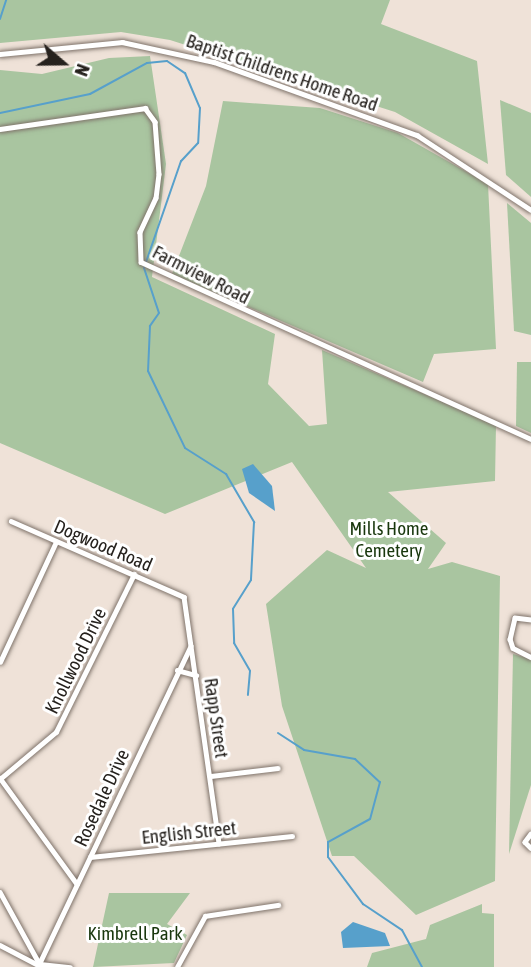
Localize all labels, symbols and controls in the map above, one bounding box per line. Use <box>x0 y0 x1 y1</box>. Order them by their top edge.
north arrow <box>28 28 98 98</box>
street label: Baptist Childrens Home Road <box>183 29 381 117</box>
text: N <box>70 61 95 79</box>
street label: Farmview Road <box>148 241 254 309</box>
street label: Dogwood Road <box>50 515 156 577</box>
park label: Mills Home Cemetery <box>350 518 428 562</box>
street label: Knollwood Drive <box>41 604 111 718</box>
street label: Rapp Street <box>199 676 233 760</box>
street label: Rosedale Drive <box>70 746 134 850</box>
street label: English Street <box>141 817 237 849</box>
park label: Kimbrell Park <box>88 923 182 945</box>

